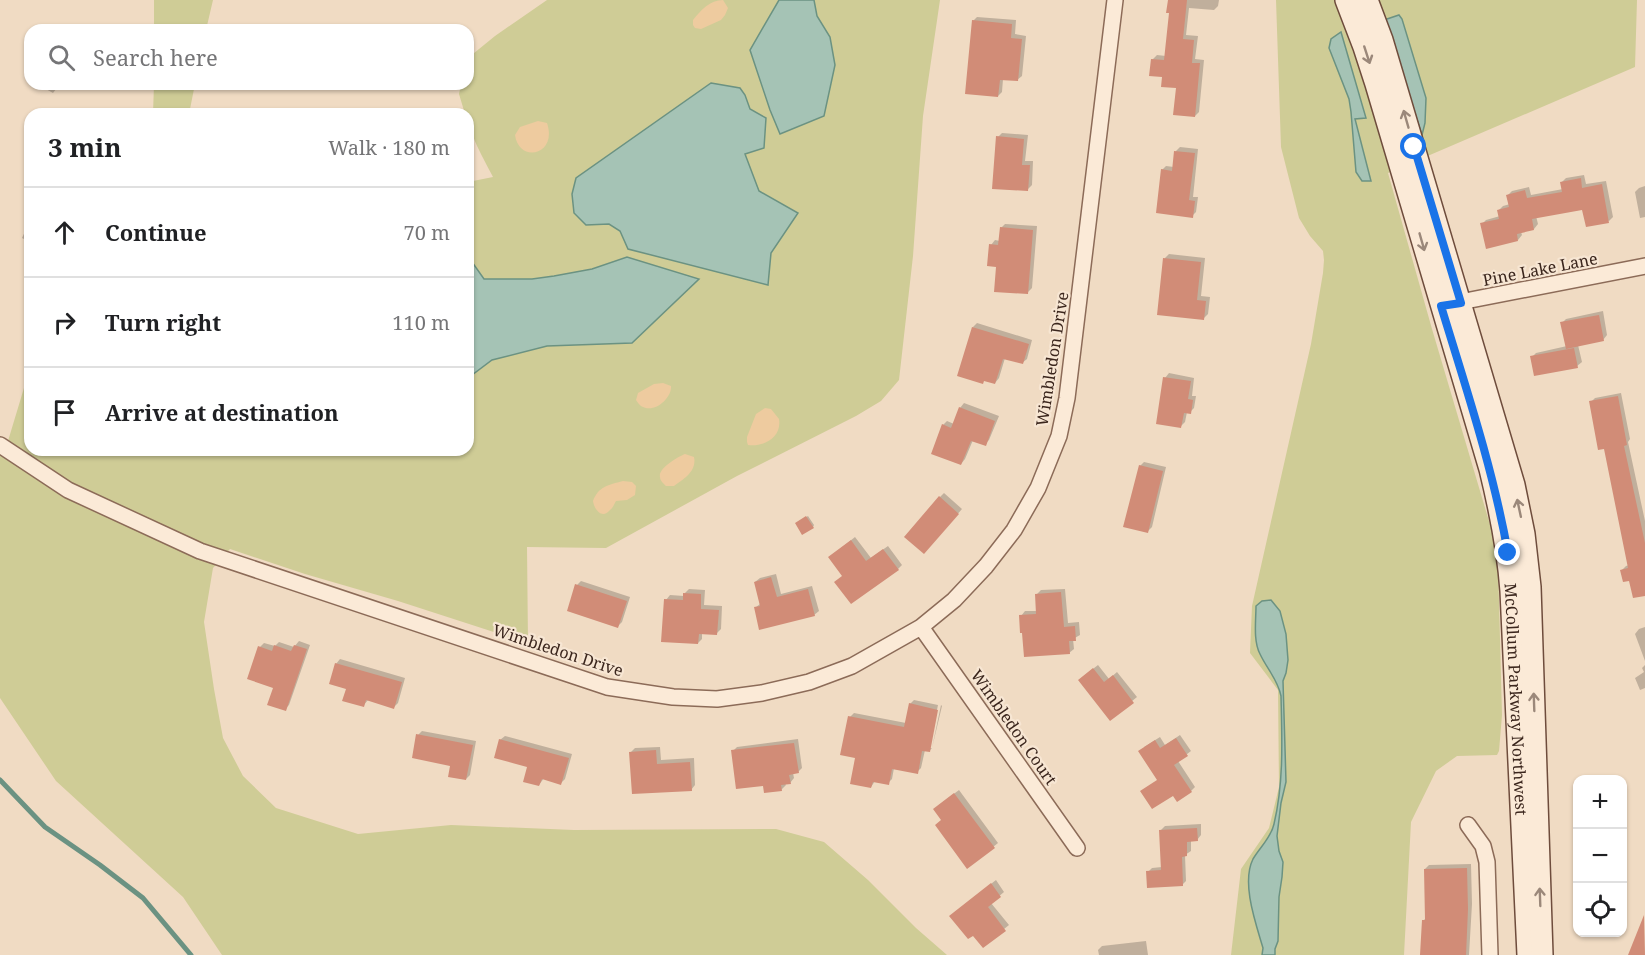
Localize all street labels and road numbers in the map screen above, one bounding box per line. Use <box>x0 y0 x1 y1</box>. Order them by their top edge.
street label: Pine Lake Lane <box>1481 247 1599 291</box>
street label: Wimbledon Drive <box>1030 290 1074 428</box>
street label: McCollum Parkway Northwest <box>1499 582 1532 816</box>
street label: Wimbledon Drive <box>490 619 626 681</box>
street label: Wimbledon Court <box>966 665 1062 789</box>

